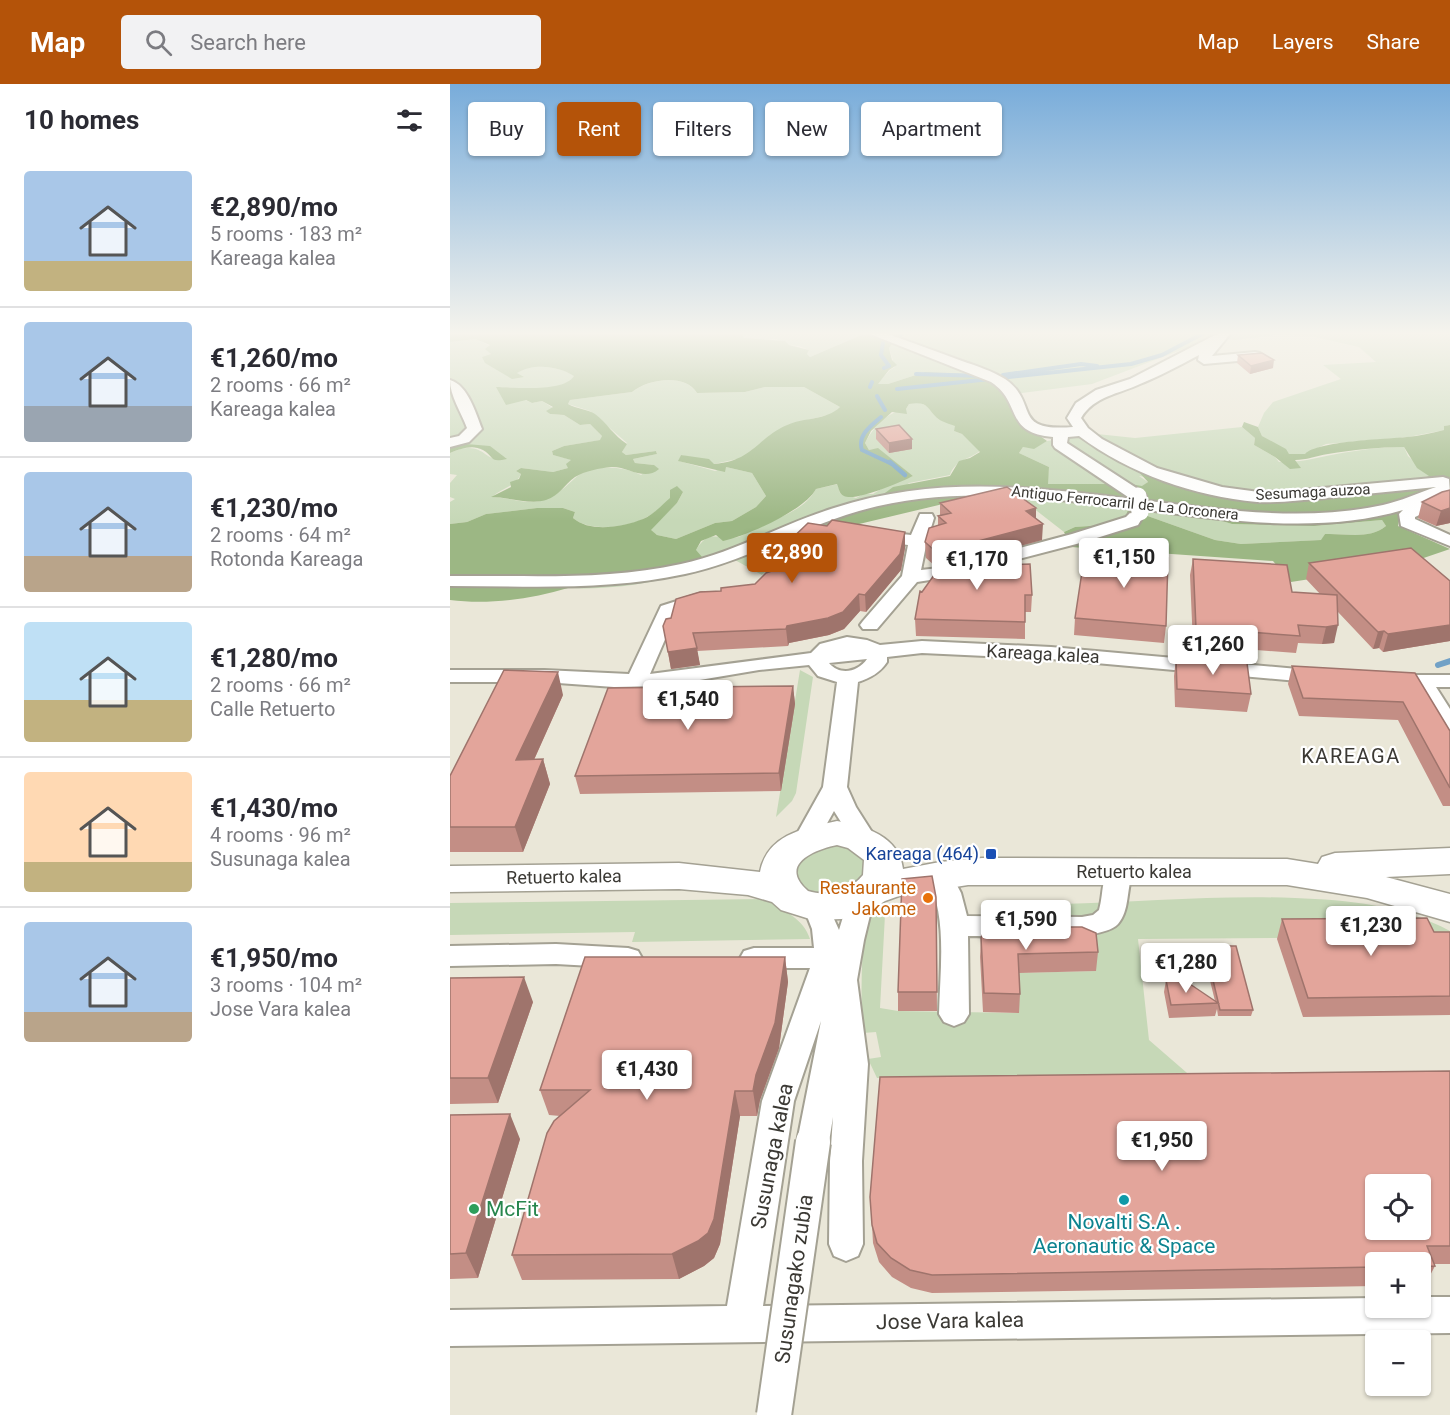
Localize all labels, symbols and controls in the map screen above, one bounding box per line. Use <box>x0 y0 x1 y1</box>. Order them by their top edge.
search box <box>121 15 541 69</box>
text: Map <box>30 26 85 59</box>
icon: search <box>142 26 175 59</box>
text: Search here <box>190 30 306 55</box>
text: Map <box>1197 30 1239 54</box>
text: Layers <box>1272 30 1333 54</box>
text: Share <box>1366 30 1420 54</box>
chip: Buy <box>468 102 545 156</box>
chip: Rent <box>557 102 641 156</box>
chip: Filters <box>653 102 753 156</box>
chip: New <box>765 102 849 156</box>
chip: Apartment <box>861 102 1002 156</box>
icon: filters <box>393 104 426 137</box>
text: 10 homes <box>24 105 139 135</box>
text: €2,890/mo <box>210 192 338 222</box>
icon: home <box>72 195 144 267</box>
text: 5 rooms · 183 m² <box>210 222 362 246</box>
text: Kareaga kalea <box>210 246 336 270</box>
text: €1,260/mo <box>210 343 338 373</box>
icon: home <box>72 346 144 418</box>
text: 2 rooms · 66 m² <box>210 373 351 397</box>
text: Kareaga kalea <box>210 397 336 421</box>
street label: Sesumaga auzoa <box>1255 480 1371 504</box>
street label: Antiguo Ferrocarril de La Orconera <box>1010 482 1240 524</box>
text: €1,230/mo <box>210 493 338 523</box>
icon: home <box>72 496 144 568</box>
text: 2 rooms · 64 m² <box>210 523 351 547</box>
pin: €2,890 <box>743 533 841 584</box>
pin: €1,150 <box>1075 538 1173 589</box>
text: €2,890 <box>761 540 823 564</box>
pin: €1,170 <box>928 540 1026 591</box>
text: €1,150 <box>1093 545 1155 569</box>
text: Rotonda Kareaga <box>210 547 363 571</box>
text: €1,170 <box>946 547 1008 571</box>
pin: €1,260 <box>1164 625 1262 676</box>
text: €1,260 <box>1182 632 1244 656</box>
street label: Kareaga kalea <box>986 640 1100 667</box>
text: €1,280/mo <box>210 643 338 673</box>
icon: home <box>72 646 144 718</box>
text: 2 rooms · 66 m² <box>210 673 351 697</box>
pin: €1,540 <box>639 680 737 731</box>
text: €1,540 <box>657 687 719 711</box>
text: Calle Retuerto <box>210 697 335 721</box>
district label: KAREAGA <box>1301 744 1401 768</box>
text: €1,430/mo <box>210 793 338 823</box>
icon: home <box>72 796 144 868</box>
text: 4 rooms · 96 m² <box>210 823 351 847</box>
place label: Kareaga (464) <box>866 843 979 865</box>
text: Susunaga kalea <box>210 847 351 871</box>
marker: Kareaga (464) <box>984 847 998 861</box>
street label: Retuerto kalea <box>1076 861 1192 882</box>
street label: Retuerto kalea <box>506 865 622 888</box>
place label: Restaurante Jakome <box>820 877 916 919</box>
marker: Restaurante Jakome <box>921 891 935 905</box>
pin: €1,590 <box>977 900 1075 951</box>
pin: €1,230 <box>1322 906 1420 957</box>
text: €1,590 <box>995 907 1057 931</box>
text: €1,230 <box>1340 913 1402 937</box>
text: €1,950/mo <box>210 943 338 973</box>
pin: €1,280 <box>1137 943 1235 994</box>
icon: home <box>72 946 144 1018</box>
text: €1,280 <box>1155 950 1217 974</box>
text: 3 rooms · 104 m² <box>210 973 362 997</box>
text: Jose Vara kalea <box>210 997 351 1021</box>
pin: €1,430 <box>598 1050 696 1101</box>
text: €1,430 <box>616 1057 678 1081</box>
street label: Susunaga kalea <box>746 1081 798 1231</box>
pin: €1,950 <box>1113 1121 1211 1172</box>
text: €1,950 <box>1131 1128 1193 1152</box>
map controls <box>1365 1174 1431 1396</box>
button: locate <box>1365 1174 1431 1240</box>
street label: Susunagako zubia <box>770 1193 818 1365</box>
marker: Novalti S.A . Aeronautic & Space <box>1117 1193 1131 1207</box>
place label: McFit <box>486 1197 539 1221</box>
marker: McFit <box>467 1202 481 1216</box>
place label: Novalti S.A . Aeronautic & Space <box>1033 1210 1215 1258</box>
button: + <box>1365 1252 1431 1318</box>
street label: Jose Vara kalea <box>876 1308 1024 1334</box>
button: − <box>1365 1330 1431 1396</box>

